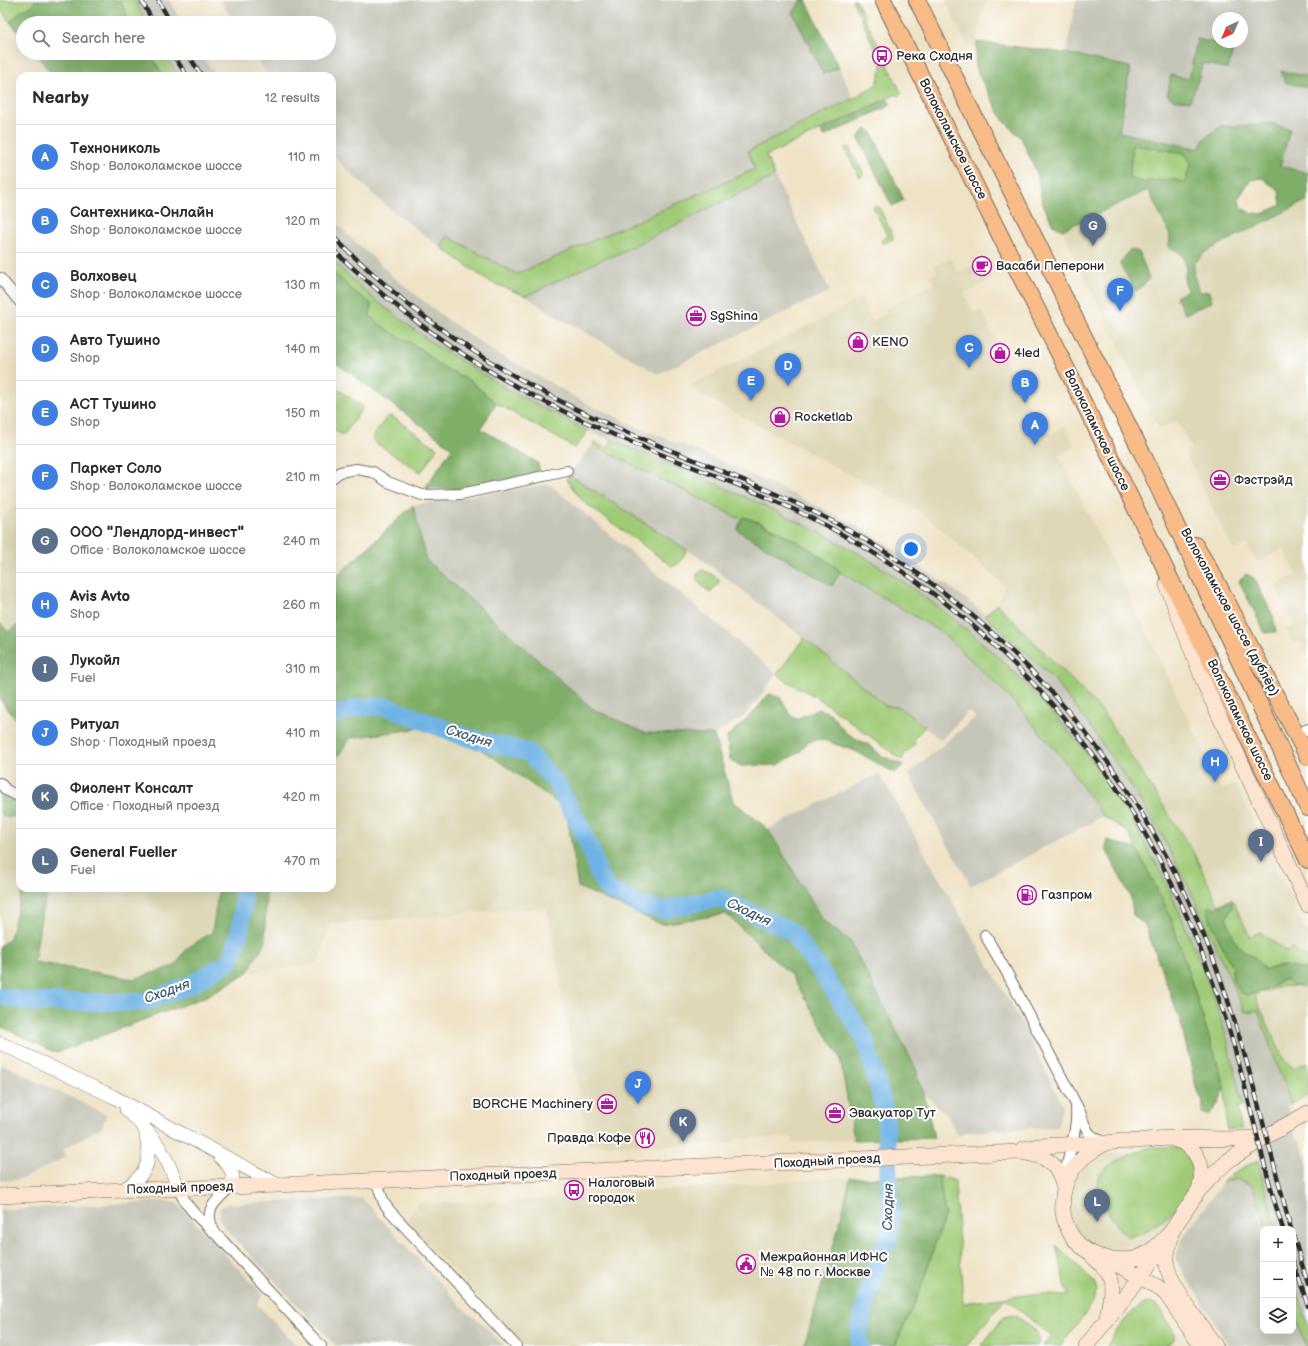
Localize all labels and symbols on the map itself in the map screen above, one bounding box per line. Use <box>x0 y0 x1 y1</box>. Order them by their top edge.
north arrow <box>1212 12 1248 48</box>
bus stop icon: Река Сходня <box>871 45 893 67</box>
place label: Река Сходня <box>896 48 973 64</box>
street label: Волоколамское шоссе <box>916 76 990 202</box>
pin: G <box>1080 213 1106 246</box>
cafe icon: Васаби Пеперони <box>971 255 993 277</box>
place label: Васаби Пеперони <box>996 258 1104 274</box>
pin: F <box>1107 278 1133 311</box>
office icon: SgShina <box>685 305 707 327</box>
place label: SgShina <box>710 308 758 324</box>
shop icon: KENO <box>847 331 869 353</box>
place label: KENO <box>872 334 909 350</box>
pin: C <box>956 335 982 368</box>
shop icon: 4led <box>989 342 1011 364</box>
place label: 4led <box>1014 345 1040 361</box>
pin: D <box>775 353 801 386</box>
street label: Волоколамское шоссе <box>1061 366 1133 494</box>
pin: E <box>738 368 764 401</box>
pin: B <box>1012 370 1038 403</box>
shop icon: Rocketlab <box>769 406 791 428</box>
place label: Rocketlab <box>794 409 853 425</box>
pin: A <box>1022 412 1048 445</box>
office icon: Фэстрэйд <box>1209 469 1231 491</box>
place label: Фэстрэйд <box>1234 472 1293 488</box>
street label: Волоколамское шоссе (дублёр) <box>1177 525 1283 699</box>
your location <box>901 539 921 559</box>
street label: Волоколамское шоссе <box>1204 656 1276 784</box>
water label: Сходня <box>444 721 494 751</box>
pin: H <box>1202 749 1228 782</box>
pin: I <box>1248 829 1274 862</box>
fuel station icon: Газпром <box>1016 884 1038 906</box>
place label: Газпром <box>1041 887 1092 903</box>
water label: Сходня <box>724 894 774 930</box>
water label: Сходня <box>142 975 192 1007</box>
pin: J <box>625 1071 651 1104</box>
office icon: BORCHE Machinery <box>596 1093 618 1115</box>
place label: BORCHE Machinery <box>472 1096 593 1112</box>
office icon: Эвакуатор Тут <box>824 1102 846 1124</box>
place label: Эвакуатор Тут <box>849 1105 936 1121</box>
pin: K <box>670 1109 696 1142</box>
restaurant icon: Правда Кофе <box>634 1127 656 1149</box>
place label: Правда Кофе <box>547 1130 631 1146</box>
street label: Походный проезд <box>773 1150 881 1172</box>
street label: Походный проезд <box>449 1165 557 1185</box>
place label: Налоговый городок <box>588 1175 655 1206</box>
street label: Походный проезд <box>126 1178 234 1198</box>
bus stop icon: Налоговый городок <box>563 1179 585 1201</box>
water label: Сходня <box>879 1183 897 1231</box>
pin: L <box>1084 1189 1110 1222</box>
place label: Межрайонная ИФНС № 48 по г. Москве <box>760 1249 888 1280</box>
public building icon: Межрайонная ИФНС № 48 по г. Москве <box>735 1253 757 1275</box>

